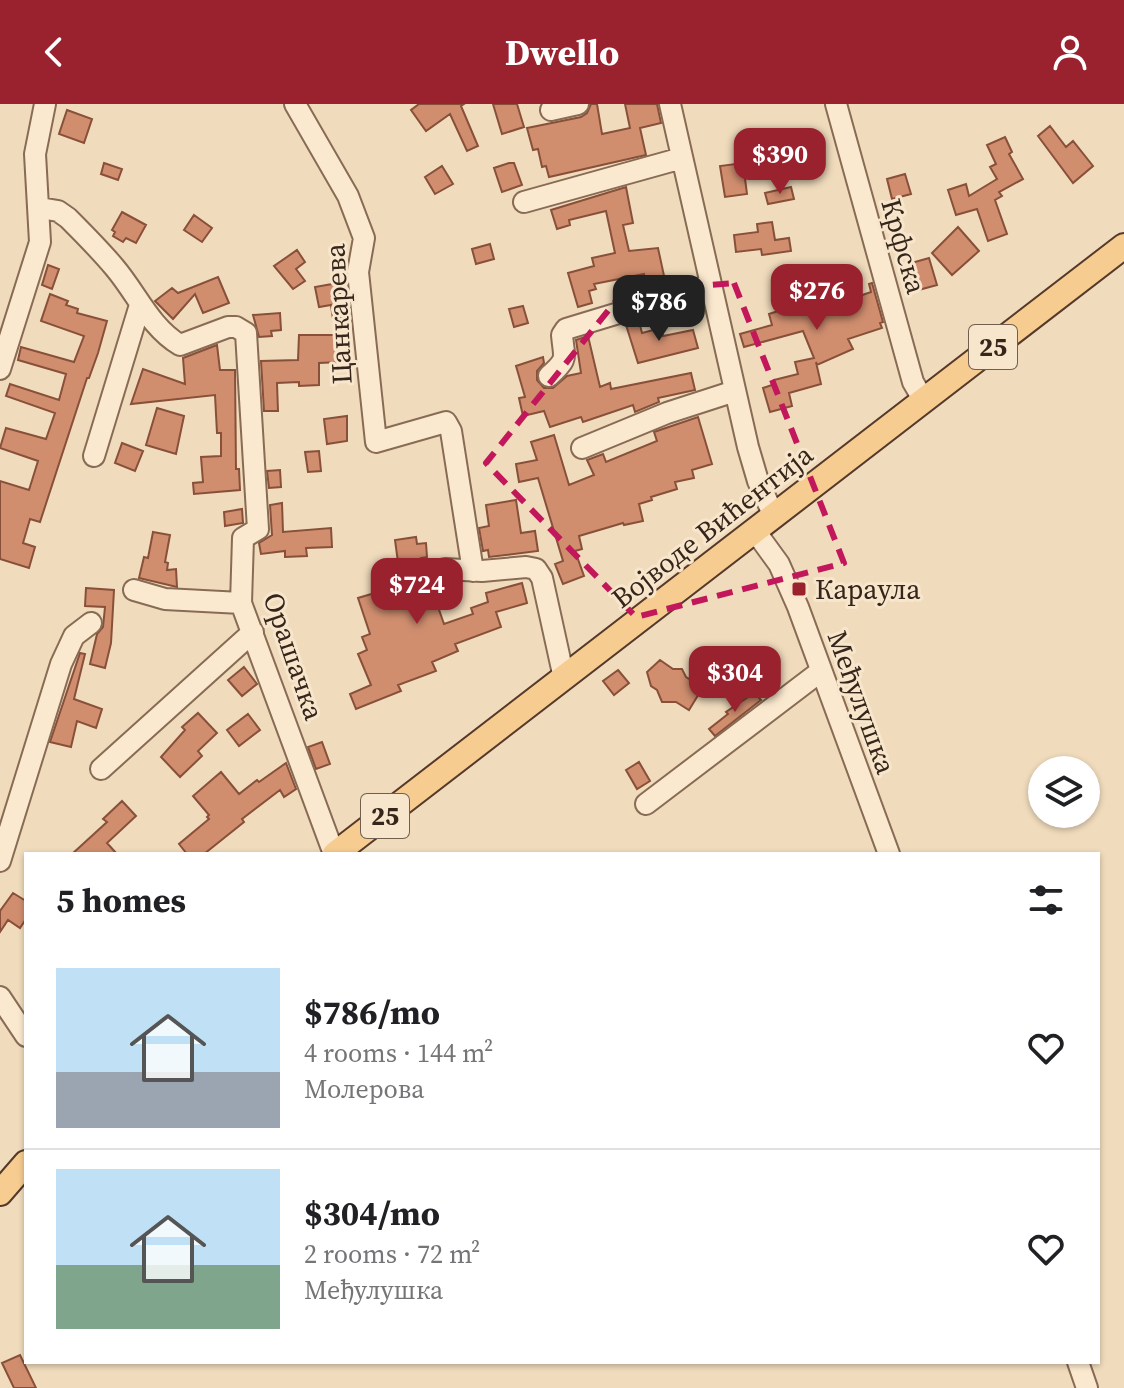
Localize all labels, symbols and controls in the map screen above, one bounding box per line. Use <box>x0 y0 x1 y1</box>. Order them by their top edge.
text: Dwello <box>505 28 619 77</box>
icon: back <box>32 30 76 74</box>
icon: person <box>1048 30 1092 74</box>
pin: $390 <box>733 128 827 196</box>
text: $390 <box>752 136 808 172</box>
street label: Крфска <box>872 194 936 299</box>
street label: Цанкарева <box>315 242 361 385</box>
pin: $276 <box>770 264 864 332</box>
text: $276 <box>789 272 845 308</box>
pin: $786 <box>612 275 706 343</box>
text: $786 <box>631 283 687 319</box>
road number: 25 <box>969 325 1017 369</box>
street label: Војводе Вићентија <box>604 435 821 617</box>
pin: $724 <box>370 558 464 626</box>
text: $724 <box>389 566 445 602</box>
place label: Караула <box>815 570 921 608</box>
marker: Караула <box>790 580 808 598</box>
street label: Орашачка <box>254 587 334 726</box>
street label: Међулушка <box>819 625 906 780</box>
pin: $304 <box>688 646 782 714</box>
text: $304 <box>707 654 763 690</box>
map controls <box>1028 756 1100 828</box>
button: layers <box>1028 756 1100 828</box>
road number: 25 <box>361 794 409 838</box>
text: 5 homes <box>56 877 186 923</box>
icon: filters <box>1024 878 1068 922</box>
text: $786/mo <box>304 989 440 1035</box>
icon: home <box>120 1000 216 1096</box>
icon: heart <box>1024 1026 1068 1070</box>
text: 4 rooms · 144 m² <box>304 1035 493 1071</box>
text: Молерова <box>304 1071 425 1107</box>
text: $304/mo <box>304 1190 440 1236</box>
icon: home <box>120 1201 216 1297</box>
icon: heart <box>1024 1227 1068 1271</box>
text: 2 rooms · 72 m² <box>304 1236 480 1272</box>
text: Међулушка <box>304 1272 443 1308</box>

